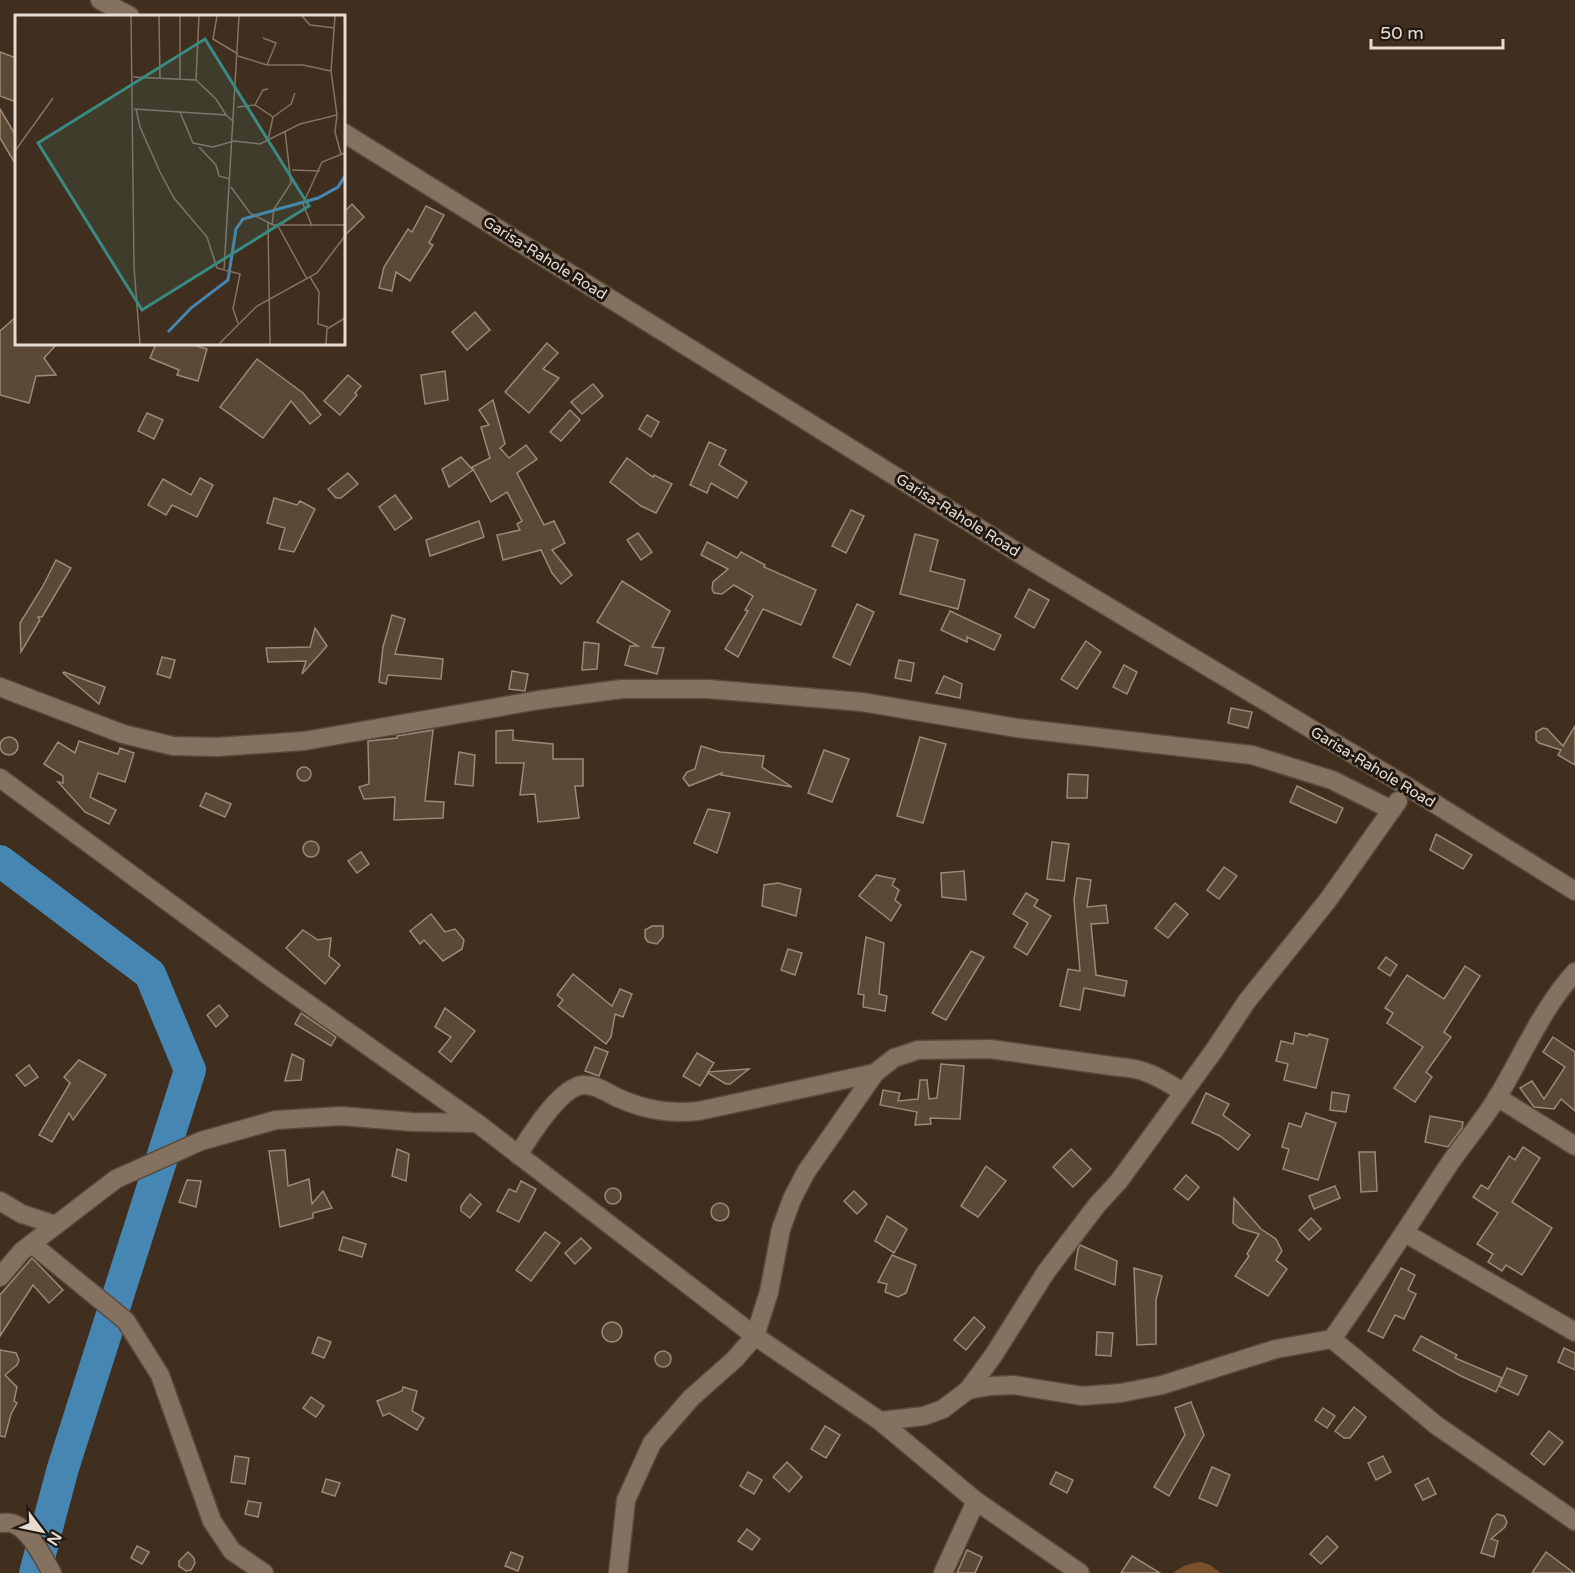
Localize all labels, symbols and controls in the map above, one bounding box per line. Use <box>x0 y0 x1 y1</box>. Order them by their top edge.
scale bar <box>1371 12 1503 50</box>
inset map <box>15 15 345 345</box>
text: 50 m <box>1380 22 1424 44</box>
street label: Garisa-Rahole Road <box>480 213 610 303</box>
street label: Garisa-Rahole Road <box>893 470 1023 560</box>
street label: Garisa-Rahole Road <box>1307 723 1439 811</box>
north arrow <box>12 1501 72 1561</box>
text: N <box>42 1528 66 1549</box>

